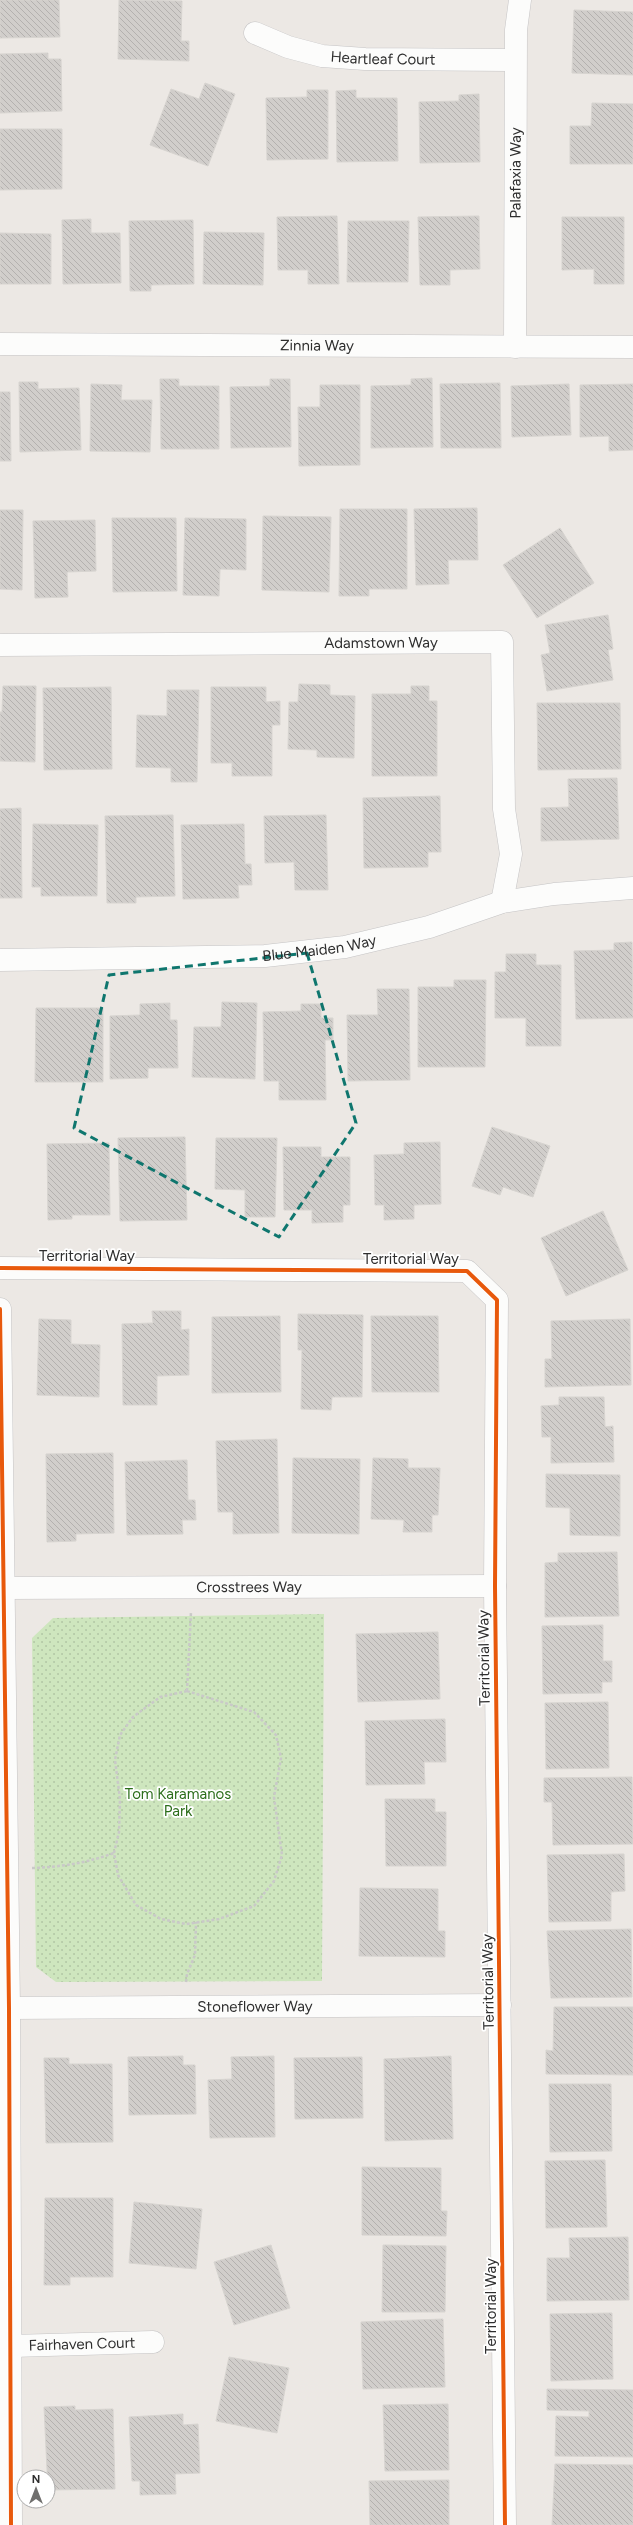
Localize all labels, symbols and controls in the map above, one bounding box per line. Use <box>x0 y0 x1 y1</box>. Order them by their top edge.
street label: Heartleaf Court <box>330 48 436 68</box>
street label: Palafaxia Way <box>506 127 525 219</box>
street label: Zinnia Way <box>280 336 354 355</box>
street label: Adamstown Way <box>324 633 438 652</box>
street label: Blue Maiden Way <box>262 931 378 965</box>
street label: Territorial Way <box>39 1247 135 1265</box>
street label: Territorial Way <box>363 1250 459 1268</box>
street label: Crosstrees Way <box>196 1578 302 1596</box>
street label: Territorial Way <box>474 1610 494 1706</box>
park label: Tom Karamanos Park <box>125 1785 231 1820</box>
street label: Territorial Way <box>478 1934 498 2030</box>
street label: Stoneflower Way <box>197 1997 313 2016</box>
street label: Territorial Way <box>482 2258 500 2354</box>
street label: Fairhaven Court <box>28 2333 136 2355</box>
north arrow <box>16 2469 56 2509</box>
text: N <box>32 2473 40 2486</box>

